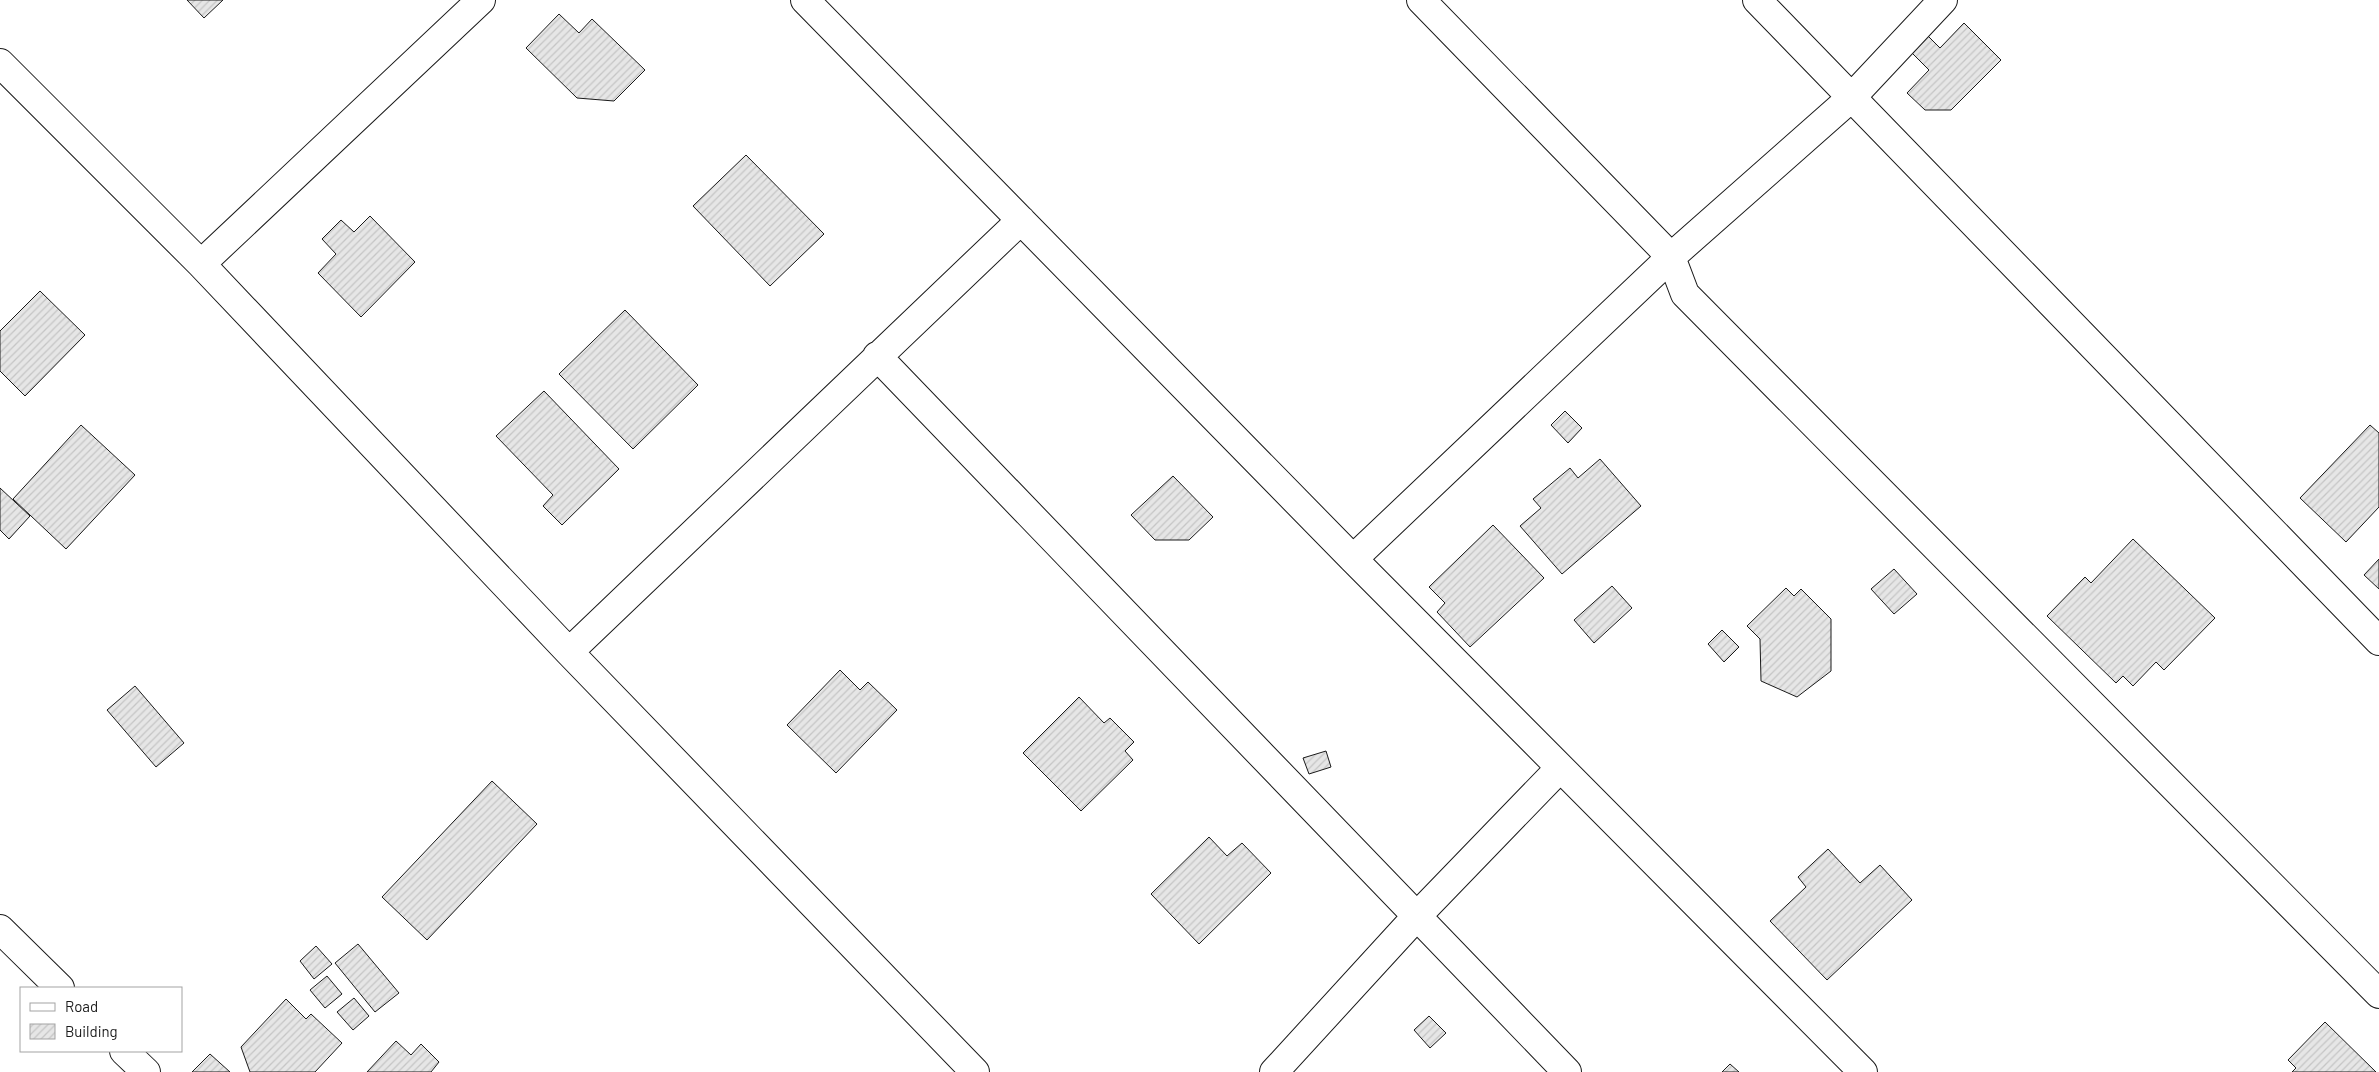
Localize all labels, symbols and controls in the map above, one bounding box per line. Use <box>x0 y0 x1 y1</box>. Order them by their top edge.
legend <box>20 987 182 1052</box>
text: Road <box>65 997 98 1015</box>
text: Building <box>65 1022 118 1040</box>

